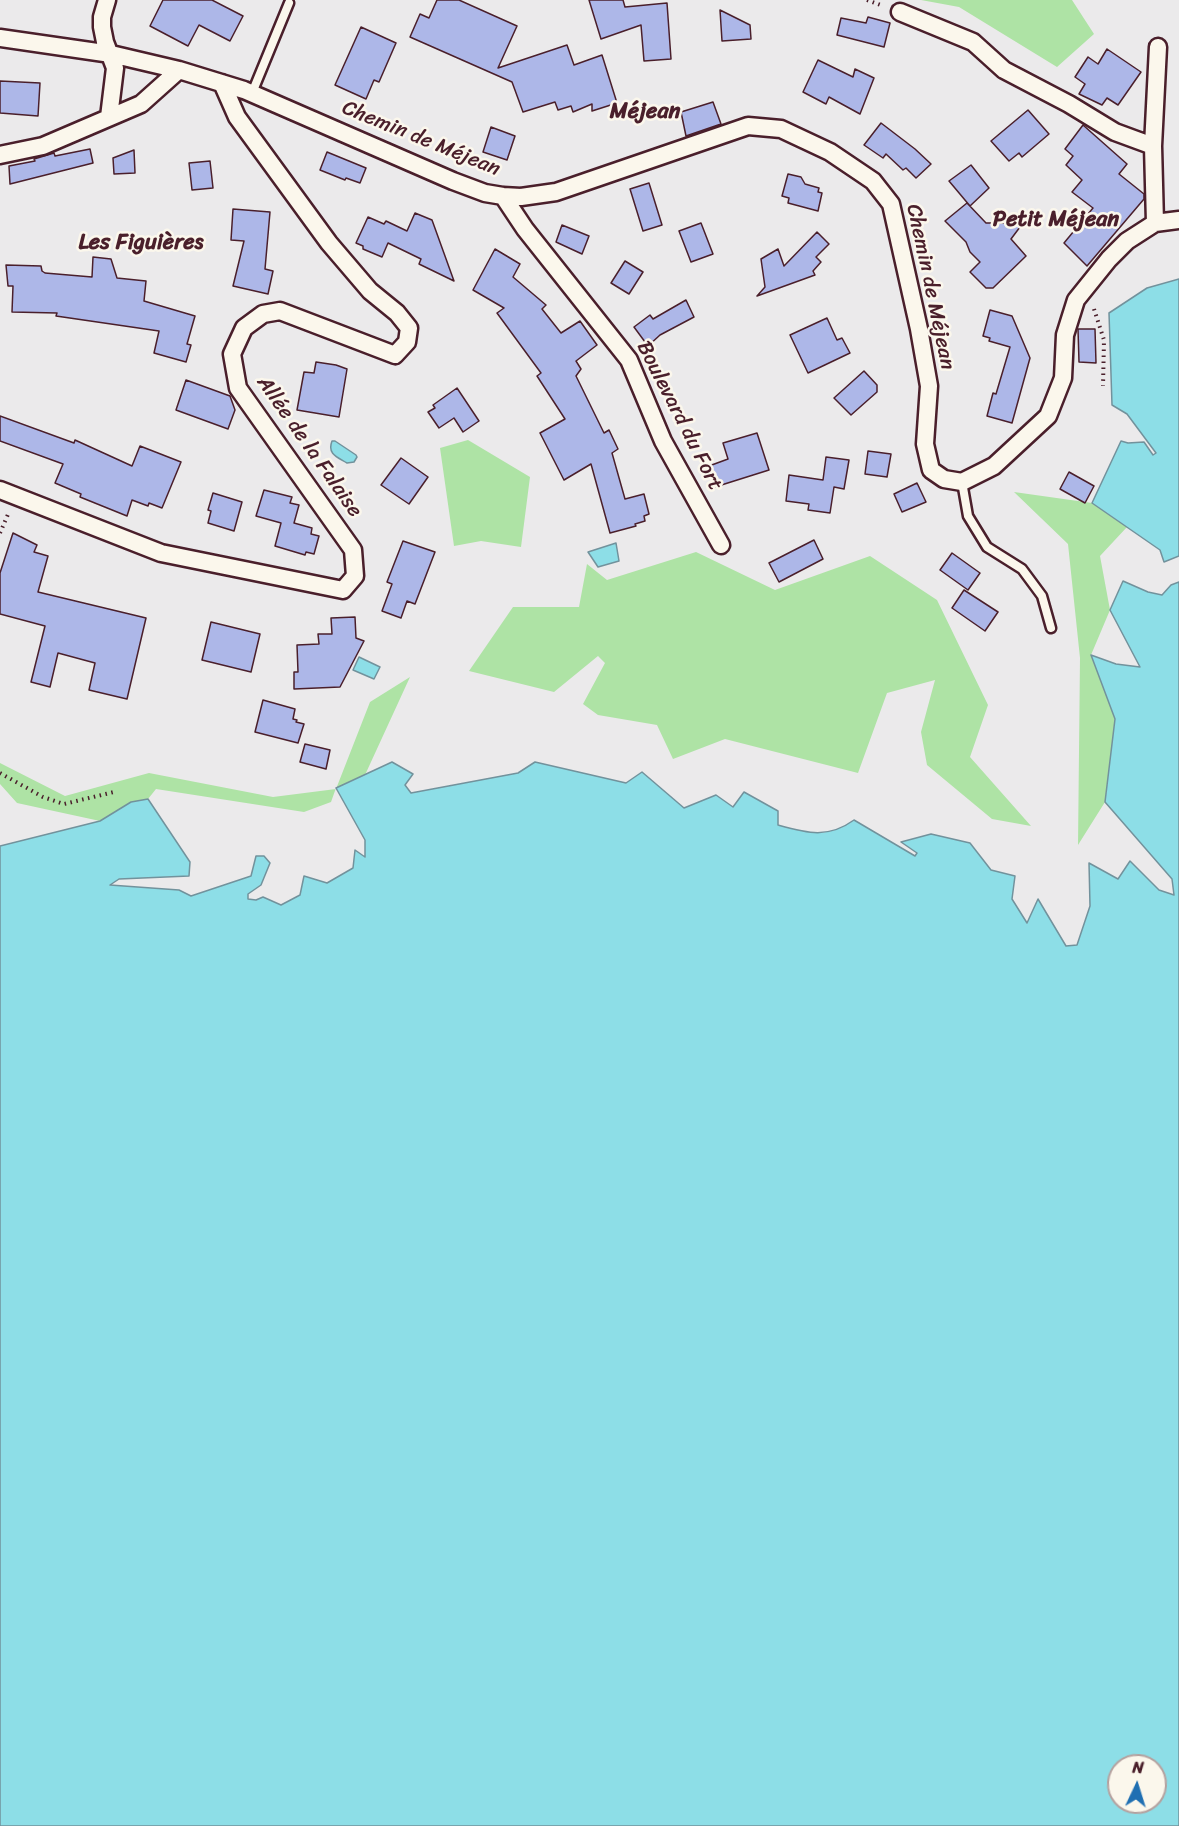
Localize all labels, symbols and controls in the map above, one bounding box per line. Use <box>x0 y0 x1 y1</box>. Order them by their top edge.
street label: Chemin de Méjean <box>338 96 504 182</box>
district label: Méjean <box>610 99 680 125</box>
street label: Chemin de Méjean <box>900 202 960 372</box>
district label: Petit Méjean <box>993 207 1119 233</box>
district label: Les Figuières <box>78 230 204 256</box>
street label: Boulevard du Fort <box>630 337 728 495</box>
street label: Allée de la Falaise <box>251 371 367 523</box>
text: N <box>1132 1753 1145 1782</box>
north arrow <box>1107 1754 1167 1814</box>

